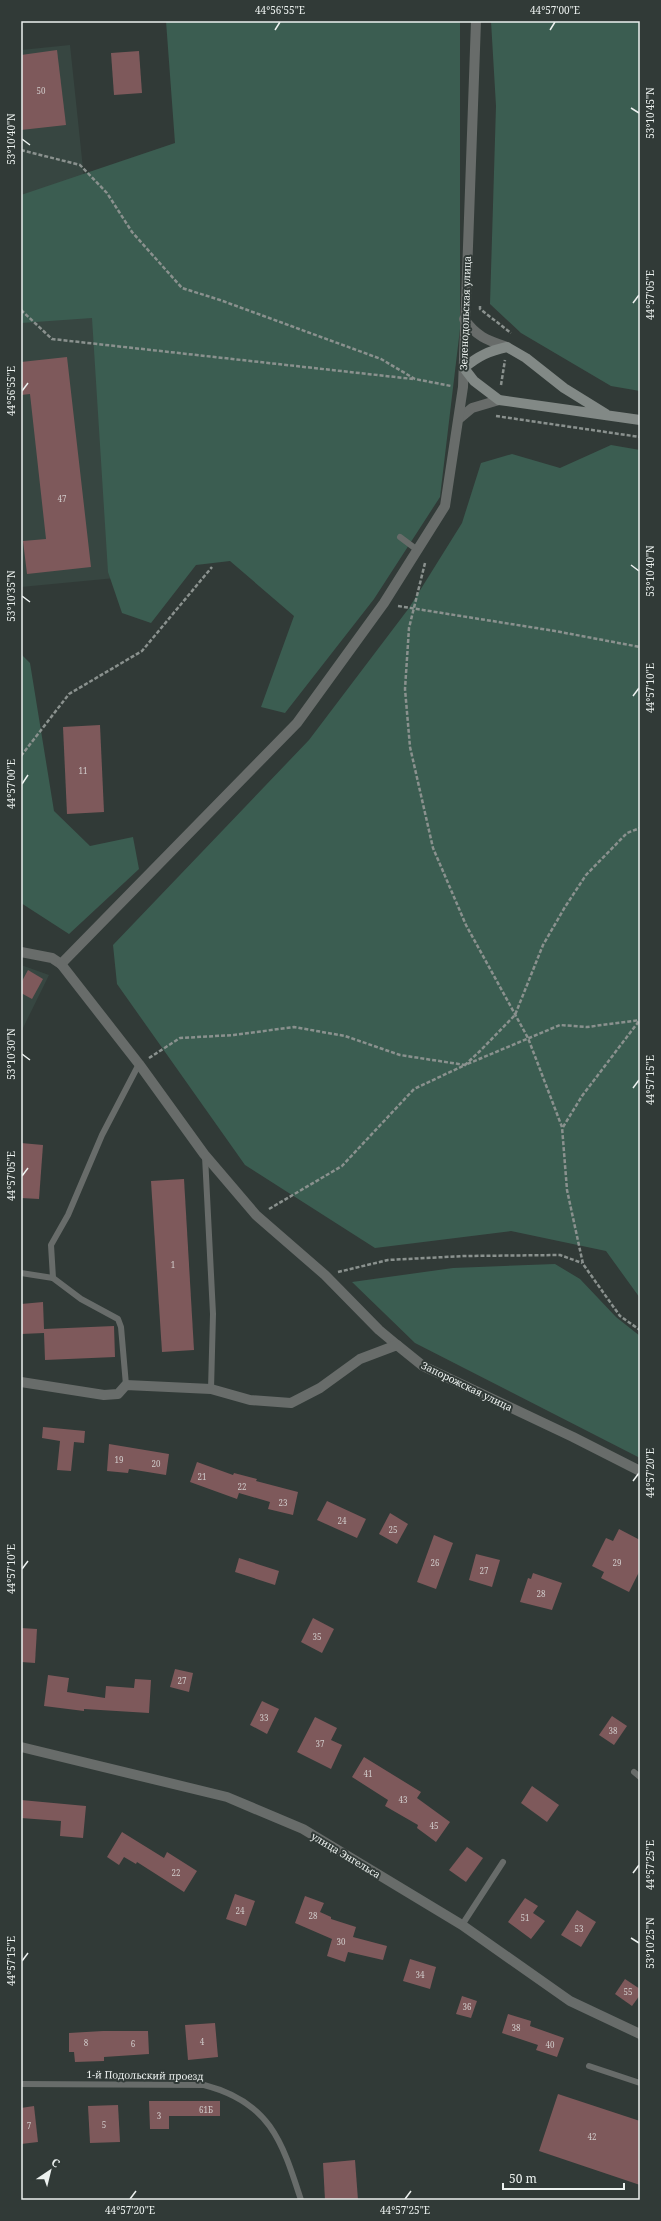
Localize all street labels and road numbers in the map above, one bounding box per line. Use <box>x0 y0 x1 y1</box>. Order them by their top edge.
street label: Зеленодольская улица <box>456 255 474 370</box>
street label: Запорожская улица <box>419 1358 515 1414</box>
street label: улица Энгельса <box>309 1829 384 1881</box>
street label: 1-й Подольский проезд <box>86 2067 204 2083</box>

